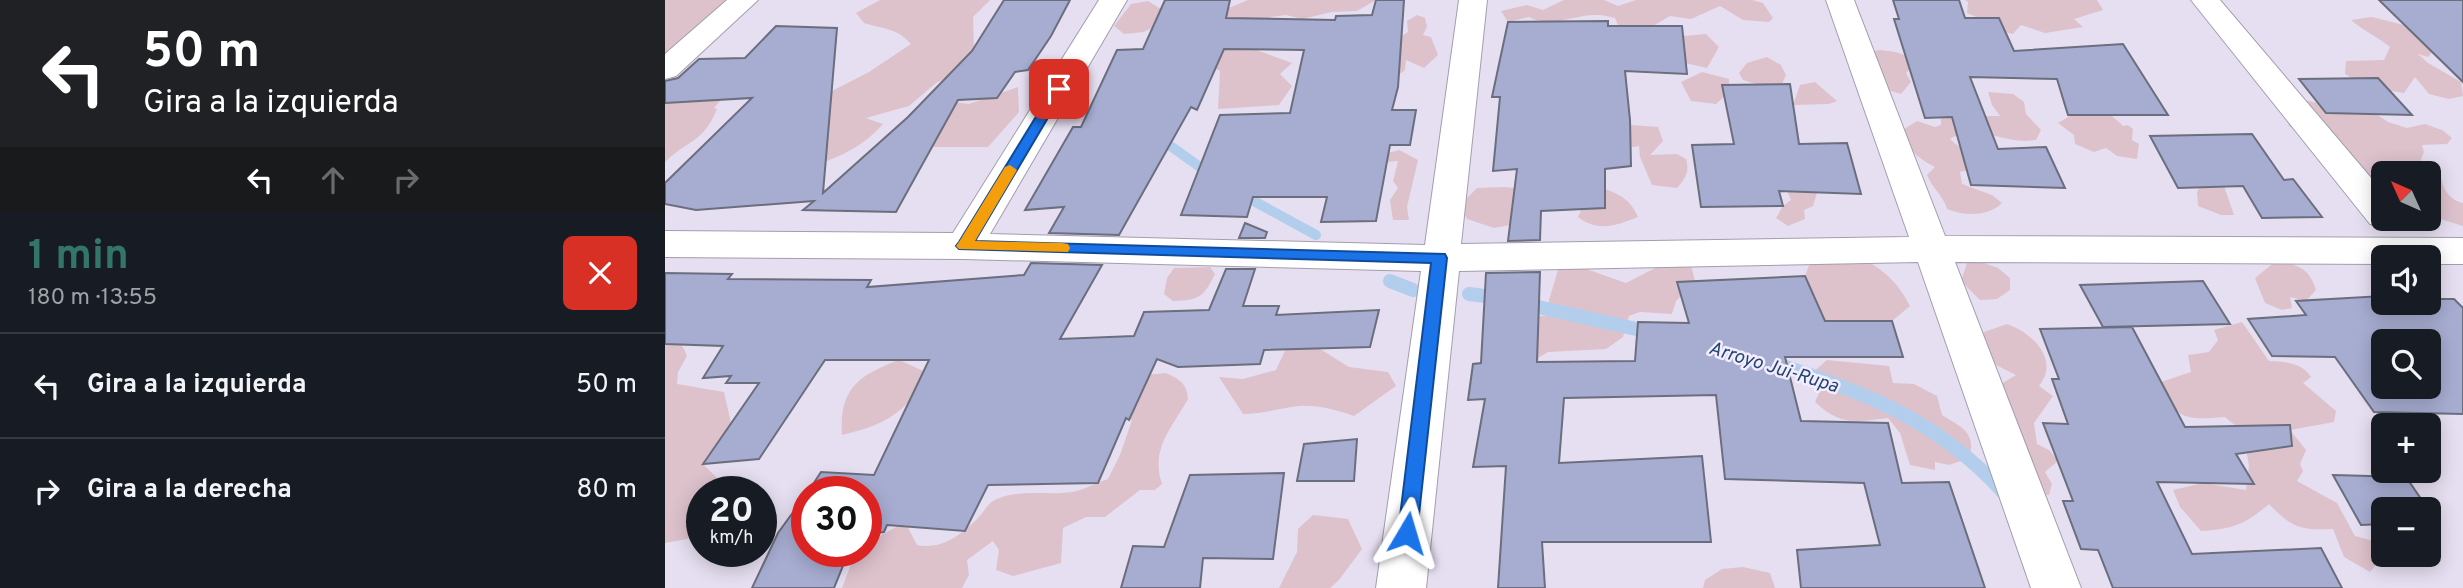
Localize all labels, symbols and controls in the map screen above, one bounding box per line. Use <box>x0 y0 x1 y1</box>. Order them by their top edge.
text: 50 m <box>143 23 260 85</box>
icon: left <box>28 28 119 119</box>
pin <box>1029 59 1089 119</box>
icon: arrive <box>1040 70 1078 108</box>
text: Gira a la izquierda <box>143 84 399 124</box>
icon: left <box>241 161 279 199</box>
icon: ahead <box>314 161 352 199</box>
icon: right <box>387 161 425 199</box>
north arrow <box>2371 161 2441 231</box>
map controls <box>2371 161 2441 567</box>
text: 1 min <box>28 231 129 284</box>
button: close <box>563 236 637 310</box>
button: sound <box>2371 245 2441 315</box>
text: 180 m · 13:55 <box>28 284 157 313</box>
button: search <box>2371 329 2441 399</box>
water label: Arroyo Jui-Rupa <box>1706 337 1841 399</box>
icon: left <box>28 367 66 405</box>
text: Gira a la izquierda <box>87 369 306 402</box>
text: 50 m <box>576 369 637 402</box>
button: + <box>2371 413 2441 483</box>
icon: right <box>28 472 66 510</box>
text: Gira a la derecha <box>87 474 292 507</box>
text: 80 m <box>577 474 637 507</box>
speed limit sign: 30 <box>791 476 882 567</box>
text: 20 <box>709 490 754 534</box>
position arrow <box>1370 496 1444 570</box>
button: − <box>2371 497 2441 567</box>
text: km/h <box>710 527 753 550</box>

